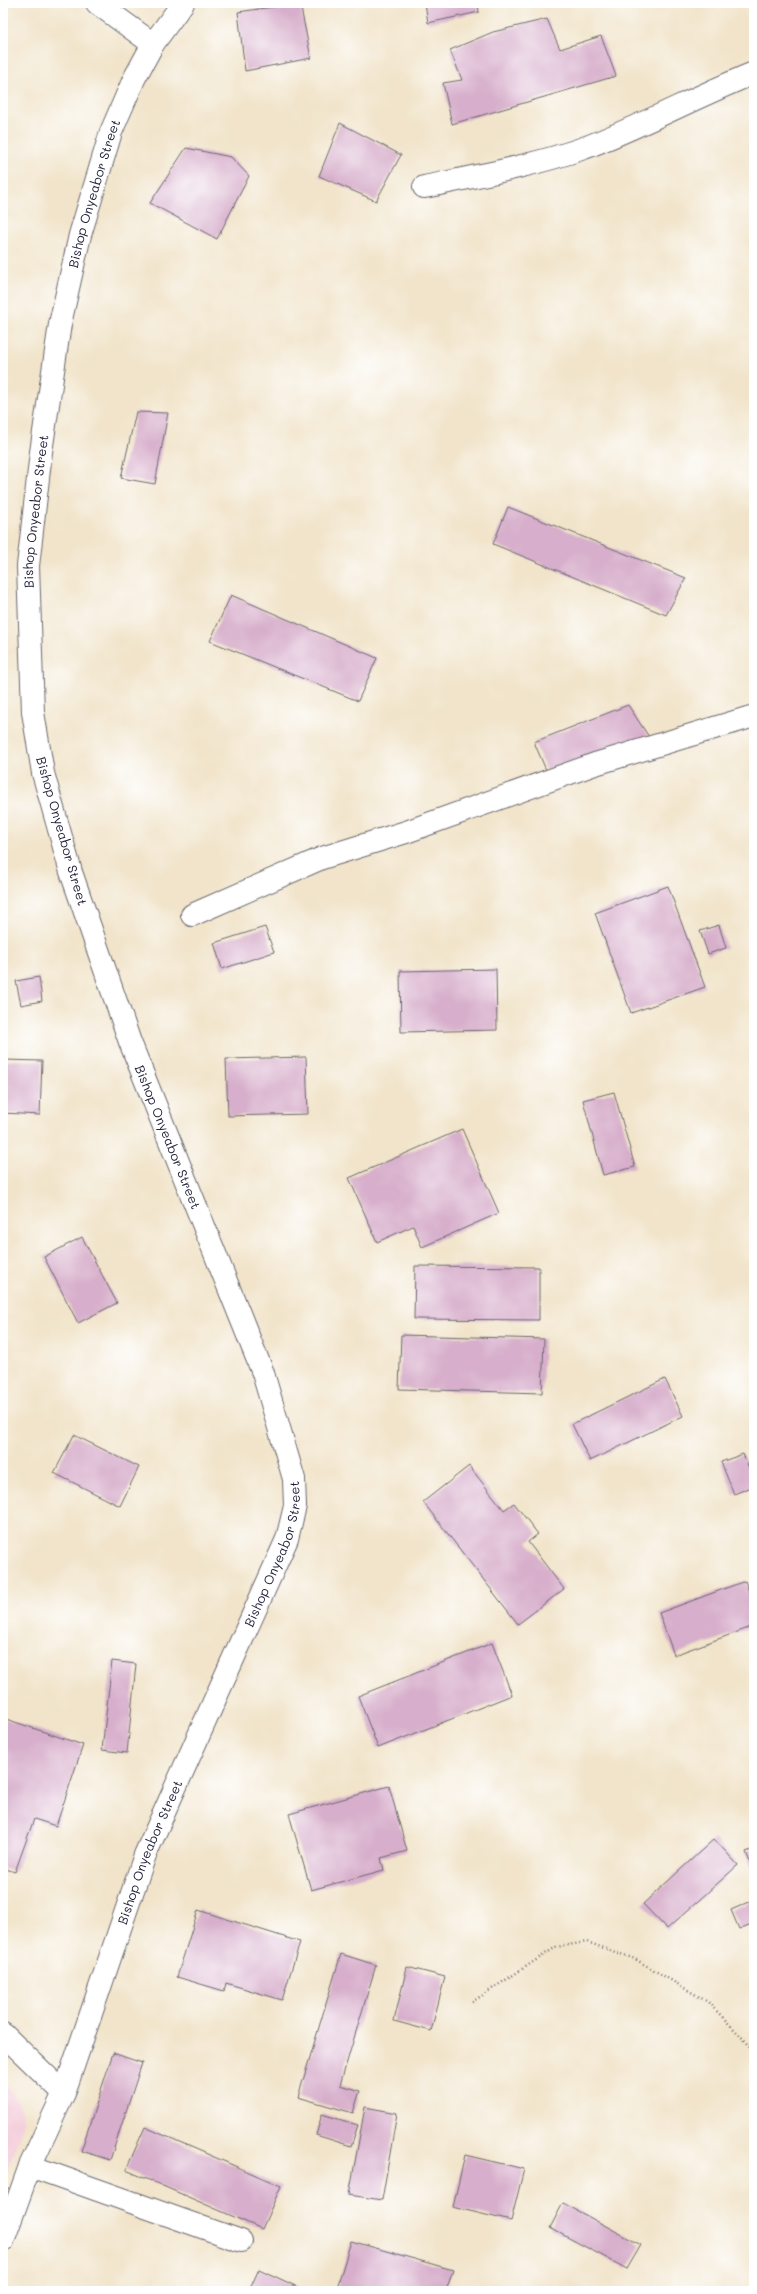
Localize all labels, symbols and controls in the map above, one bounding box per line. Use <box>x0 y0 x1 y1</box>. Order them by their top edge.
street label: Bishop Onyeabor Street <box>64 116 124 269</box>
street label: Bishop Onyeabor Street <box>19 433 52 588</box>
street label: Bishop Onyeabor Street <box>33 754 92 908</box>
street label: Bishop Onyeabor Street <box>132 1062 205 1212</box>
street label: Bishop Onyeabor Street <box>240 1480 304 1629</box>
street label: Bishop Onyeabor Street <box>113 1777 186 1926</box>

